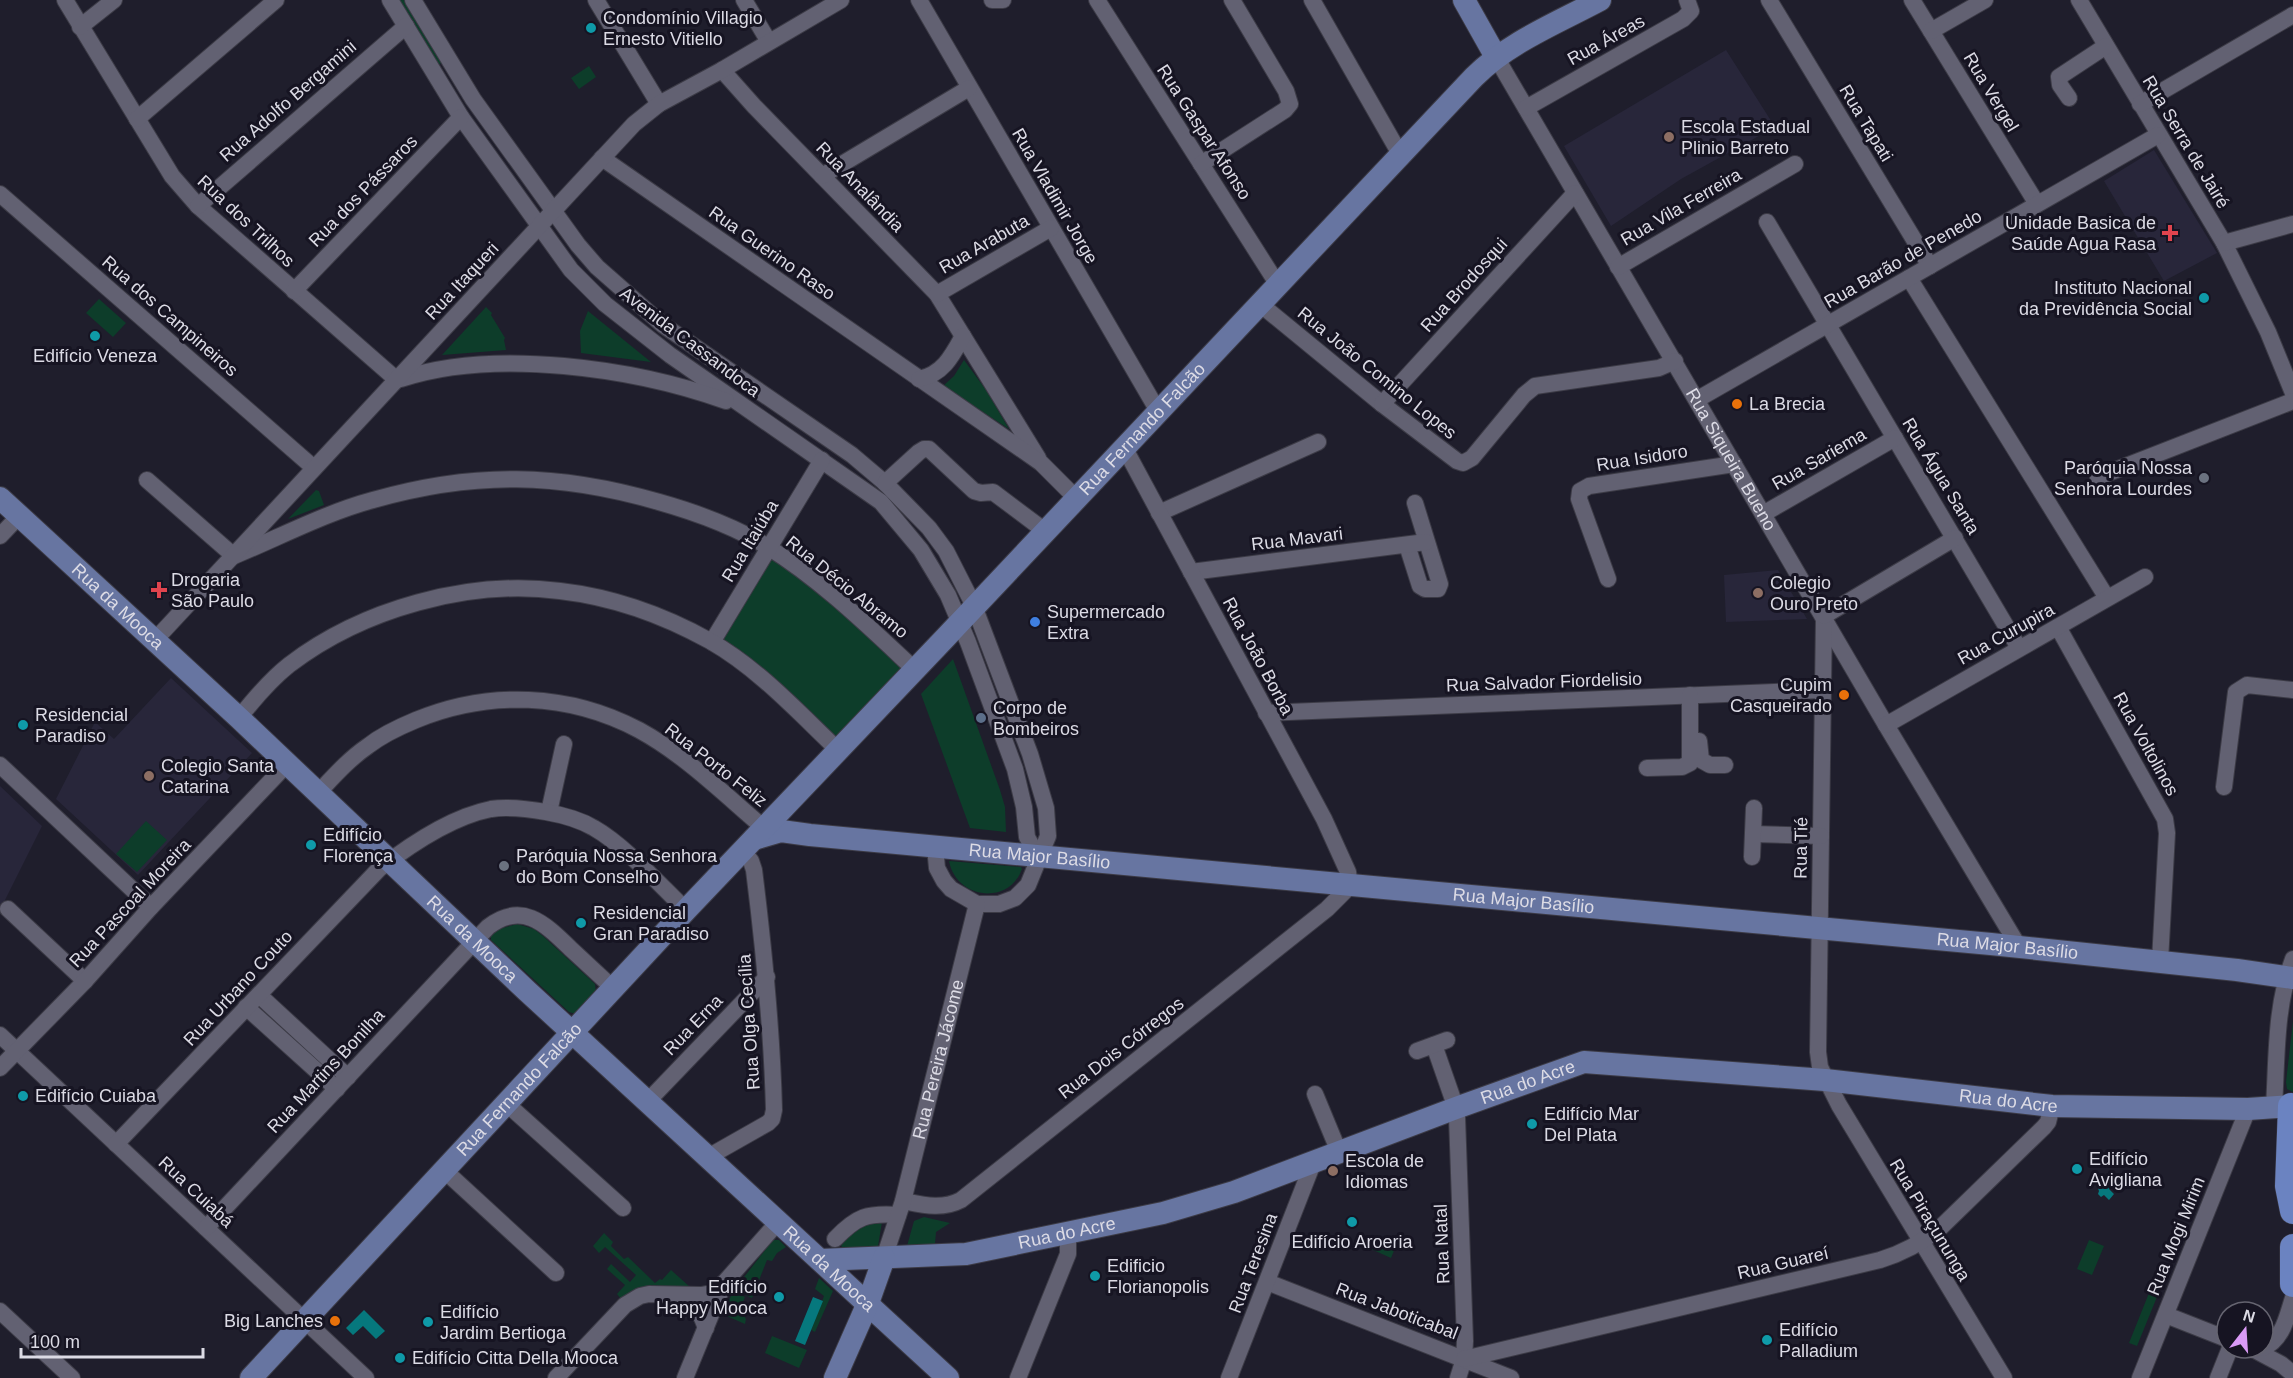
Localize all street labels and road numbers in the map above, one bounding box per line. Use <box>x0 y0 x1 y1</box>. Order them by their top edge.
street label: Rua Áreas <box>1564 11 1648 69</box>
street label: Rua Adolfo Bergamini <box>216 36 360 166</box>
street label: Rua Vergel <box>1959 49 2023 135</box>
street label: Rua Gaspar Afonso <box>1153 61 1255 203</box>
street label: Rua Serra de Jairé <box>2139 72 2233 212</box>
street label: Rua Tapati <box>1835 81 1897 165</box>
street label: Rua Vladimir Jorge <box>1008 125 1102 267</box>
street label: Rua dos Pássaros <box>305 131 421 251</box>
street label: Rua Analândia <box>812 138 909 237</box>
street label: Rua Vila Ferreira <box>1617 164 1746 250</box>
street label: Rua dos Trilhos <box>193 171 299 271</box>
street label: Rua Guerino Raso <box>705 202 839 304</box>
street label: Rua Barão de Penedo <box>1821 206 1985 312</box>
street label: Rua Arabuta <box>936 210 1033 278</box>
street label: Rua Brodosqui <box>1417 234 1511 336</box>
street label: Rua Itaqueri <box>421 238 503 324</box>
street label: Rua dos Campineiros <box>98 252 242 380</box>
street label: Avenida Cassandoca <box>616 283 765 402</box>
street label: Rua João Comino Lopes <box>1294 303 1460 443</box>
street label: Rua Fernando Falcão <box>1075 359 1209 499</box>
street label: Rua Siqueira Bueno <box>1682 385 1780 534</box>
street label: Rua Água Santa <box>1898 414 1984 539</box>
street label: Rua Sariema <box>1769 424 1870 494</box>
street label: Rua Isidoro <box>1595 441 1689 475</box>
street label: Rua Itaiúba <box>718 496 783 586</box>
street label: Rua Mavari <box>1250 523 1344 555</box>
street label: Rua Décio Abramo <box>782 532 912 642</box>
street label: Rua da Mooca <box>68 559 168 654</box>
street label: Rua João Borba <box>1219 594 1298 719</box>
street label: Rua Curupira <box>1954 599 2059 669</box>
street label: Rua Salvador Fiordelisio <box>1446 669 1642 695</box>
street label: Rua Voltolinos <box>2109 689 2183 799</box>
street label: Rua Porto Feliz <box>661 719 771 811</box>
street label: Rua Tié <box>1790 817 1812 879</box>
street label: Rua Pascoal Moreira <box>65 834 195 971</box>
street label: Rua Major Basílio <box>968 840 1111 873</box>
street label: Rua Major Basílio <box>1452 884 1595 917</box>
street label: Rua da Mooca <box>423 891 522 987</box>
street label: Rua Urbano Couto <box>180 926 296 1050</box>
street label: Rua Major Basílio <box>1936 929 2079 963</box>
street label: Rua Olga Cecília <box>734 952 764 1091</box>
street label: Rua Pereira Jácome <box>909 977 968 1141</box>
street label: Rua Erna <box>659 990 727 1059</box>
street label: Rua Dois Córregos <box>1055 993 1187 1103</box>
street label: Rua Martins Bonilha <box>263 1004 389 1137</box>
street label: Rua Fernando Falcão <box>453 1019 586 1160</box>
street label: Rua do Acre <box>1478 1056 1578 1108</box>
street label: Rua do Acre <box>1958 1085 2058 1116</box>
street label: Rua Cuiabá <box>154 1152 238 1232</box>
street label: Rua Piraçununga <box>1886 1155 1975 1286</box>
street label: Rua Mogi Mirim <box>2143 1174 2209 1298</box>
street label: Rua Natal <box>1431 1204 1453 1284</box>
street label: Rua Teresina <box>1225 1209 1282 1316</box>
street label: Rua do Acre <box>1016 1213 1117 1253</box>
street label: Rua da Mooca <box>779 1222 880 1316</box>
street label: Rua Guareí <box>1735 1243 1831 1283</box>
street label: Rua Jaboticabal <box>1333 1279 1461 1343</box>

